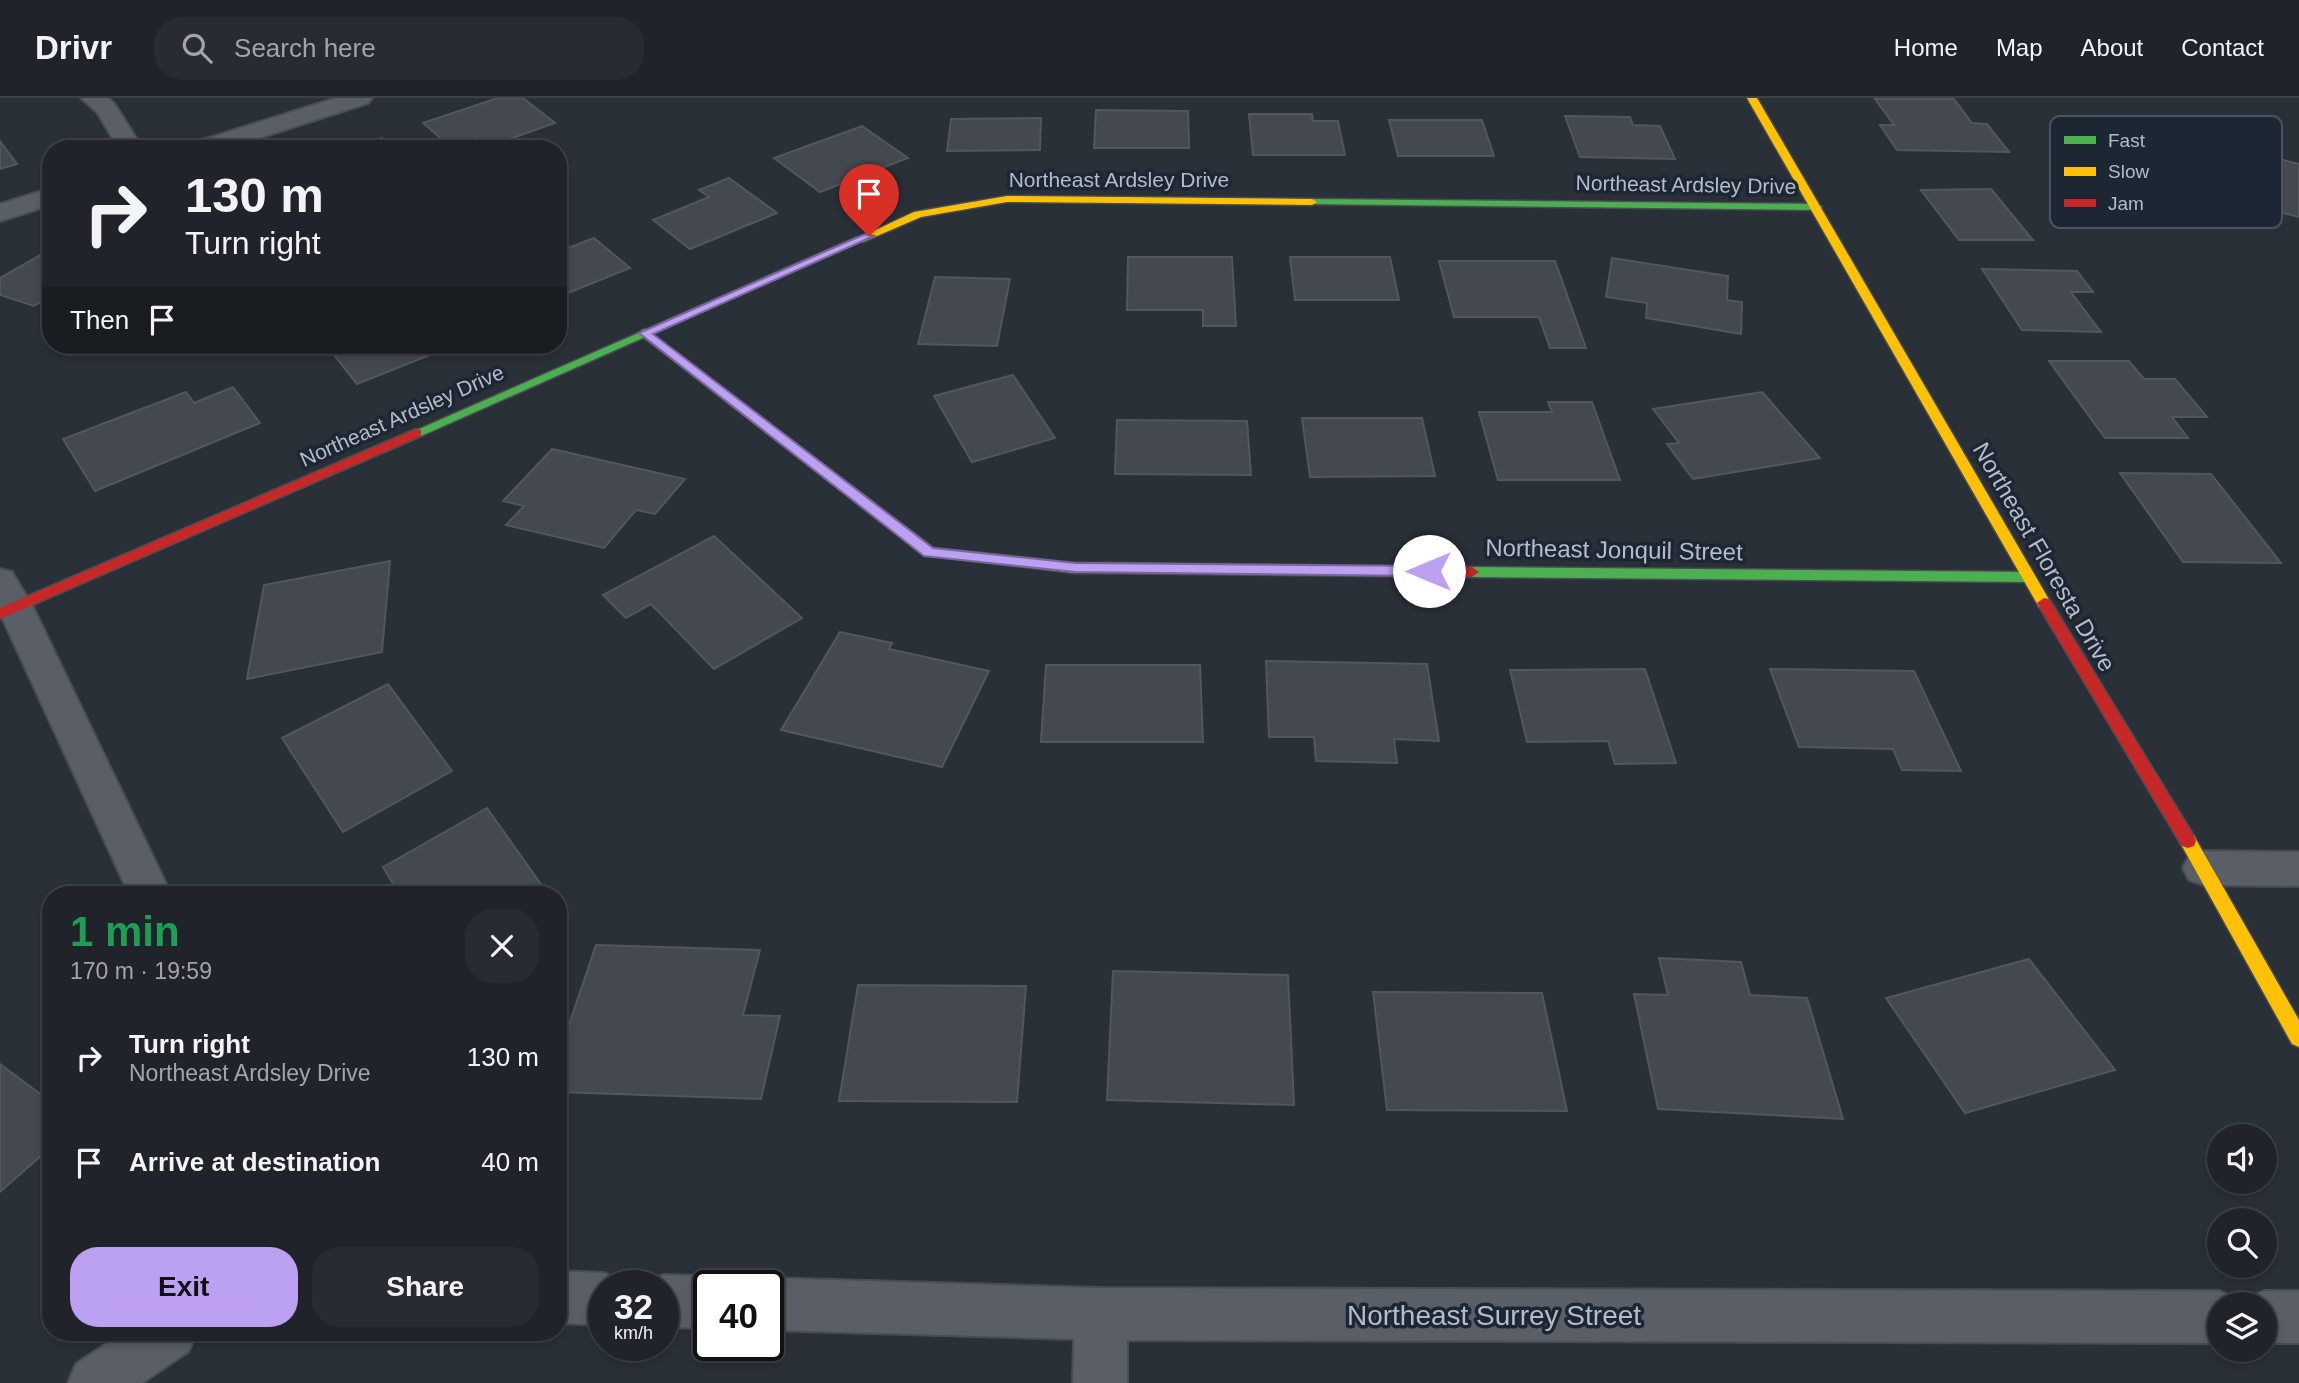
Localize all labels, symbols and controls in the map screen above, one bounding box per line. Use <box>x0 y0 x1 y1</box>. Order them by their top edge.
search box <box>154 17 644 80</box>
text: Drivr <box>35 29 112 66</box>
icon: search <box>178 29 216 67</box>
text: Search here <box>234 33 376 63</box>
text: Home <box>1894 34 1958 61</box>
text: Map <box>1996 34 2043 61</box>
text: About <box>2081 34 2143 61</box>
text: Contact <box>2181 34 2264 61</box>
legend <box>2050 116 2282 228</box>
text: Fast <box>2108 130 2146 151</box>
text: Slow <box>2108 161 2149 182</box>
pin <box>839 164 899 236</box>
icon: right <box>70 168 161 259</box>
text: 130 m <box>185 168 324 222</box>
street label: Northeast Ardsley Drive <box>1009 168 1229 191</box>
street label: Northeast Ardsley Drive <box>1576 171 1796 198</box>
icon: arrive <box>850 175 888 213</box>
text: Jam <box>2108 193 2144 214</box>
text: Turn right <box>185 225 321 261</box>
icon: arrive <box>143 301 181 339</box>
text: Then <box>70 305 129 335</box>
street label: Northeast Ardsley Drive <box>296 360 507 471</box>
street label: Northeast Floresta Drive <box>1968 437 2121 676</box>
position arrow <box>1392 534 1466 608</box>
street label: Northeast Jonquil Street <box>1485 534 1743 565</box>
text: 1 min <box>70 908 180 955</box>
button: close <box>465 909 539 983</box>
text: 170 m · 19:59 <box>70 958 212 984</box>
text: Turn right <box>129 1029 250 1059</box>
icon: right <box>70 1039 108 1077</box>
text: 130 m <box>467 1042 539 1072</box>
text: Northeast Ardsley Drive <box>129 1060 371 1086</box>
map controls <box>2207 1124 2277 1362</box>
button: sound <box>2207 1124 2277 1194</box>
icon: arrive <box>70 1144 108 1182</box>
text: Arrive at destination <box>129 1147 380 1177</box>
text: 40 m <box>481 1147 539 1177</box>
button: search <box>2207 1208 2277 1278</box>
button: Exit <box>70 1247 298 1327</box>
button: Share <box>312 1247 539 1327</box>
speed limit sign: 40 <box>693 1270 784 1361</box>
text: 32 <box>614 1287 653 1326</box>
button: layers <box>2207 1292 2277 1362</box>
street label: Northeast Surrey Street <box>1347 1300 1641 1331</box>
text: km/h <box>614 1323 653 1343</box>

